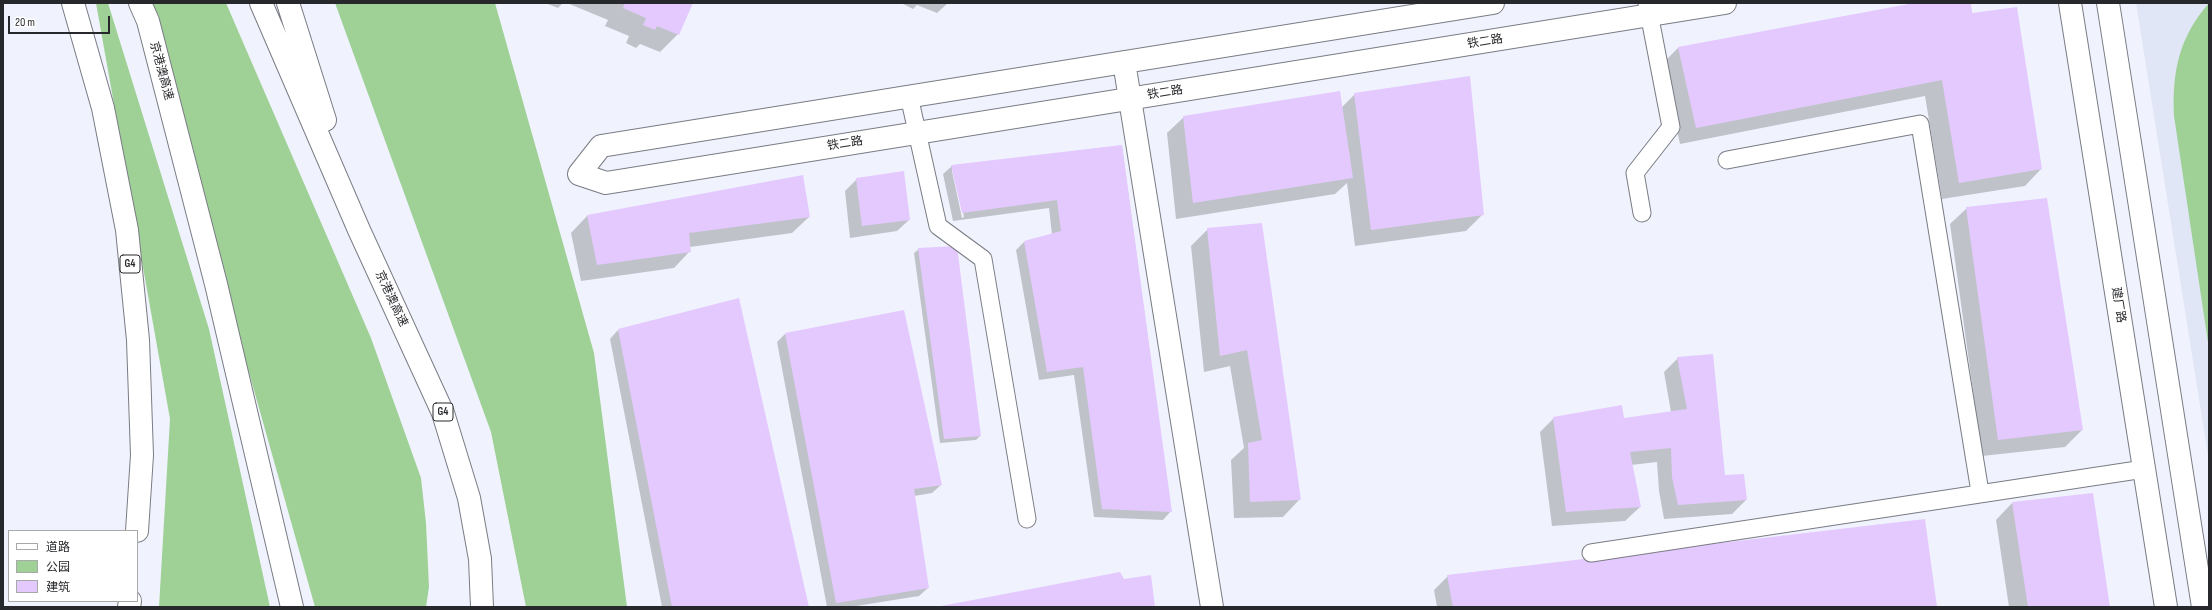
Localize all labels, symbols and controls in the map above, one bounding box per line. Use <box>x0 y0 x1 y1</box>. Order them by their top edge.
scale bar <box>10 8 112 34</box>
text: 20 m <box>15 15 35 30</box>
street label: 铁二路 <box>1466 32 1504 52</box>
street label: 京港澳高速 <box>146 40 176 102</box>
street label: 铁二路 <box>1146 83 1184 103</box>
street label: 铁二路 <box>826 134 864 154</box>
road number: G4 <box>120 255 140 273</box>
street label: 京港澳高速 <box>372 269 410 329</box>
street label: 建厂路 <box>2108 286 2128 324</box>
road number: G4 <box>433 403 453 421</box>
legend <box>8 530 138 602</box>
text: 道路 <box>46 540 70 555</box>
text: 公园 <box>46 560 70 575</box>
text: 建筑 <box>46 580 70 595</box>

